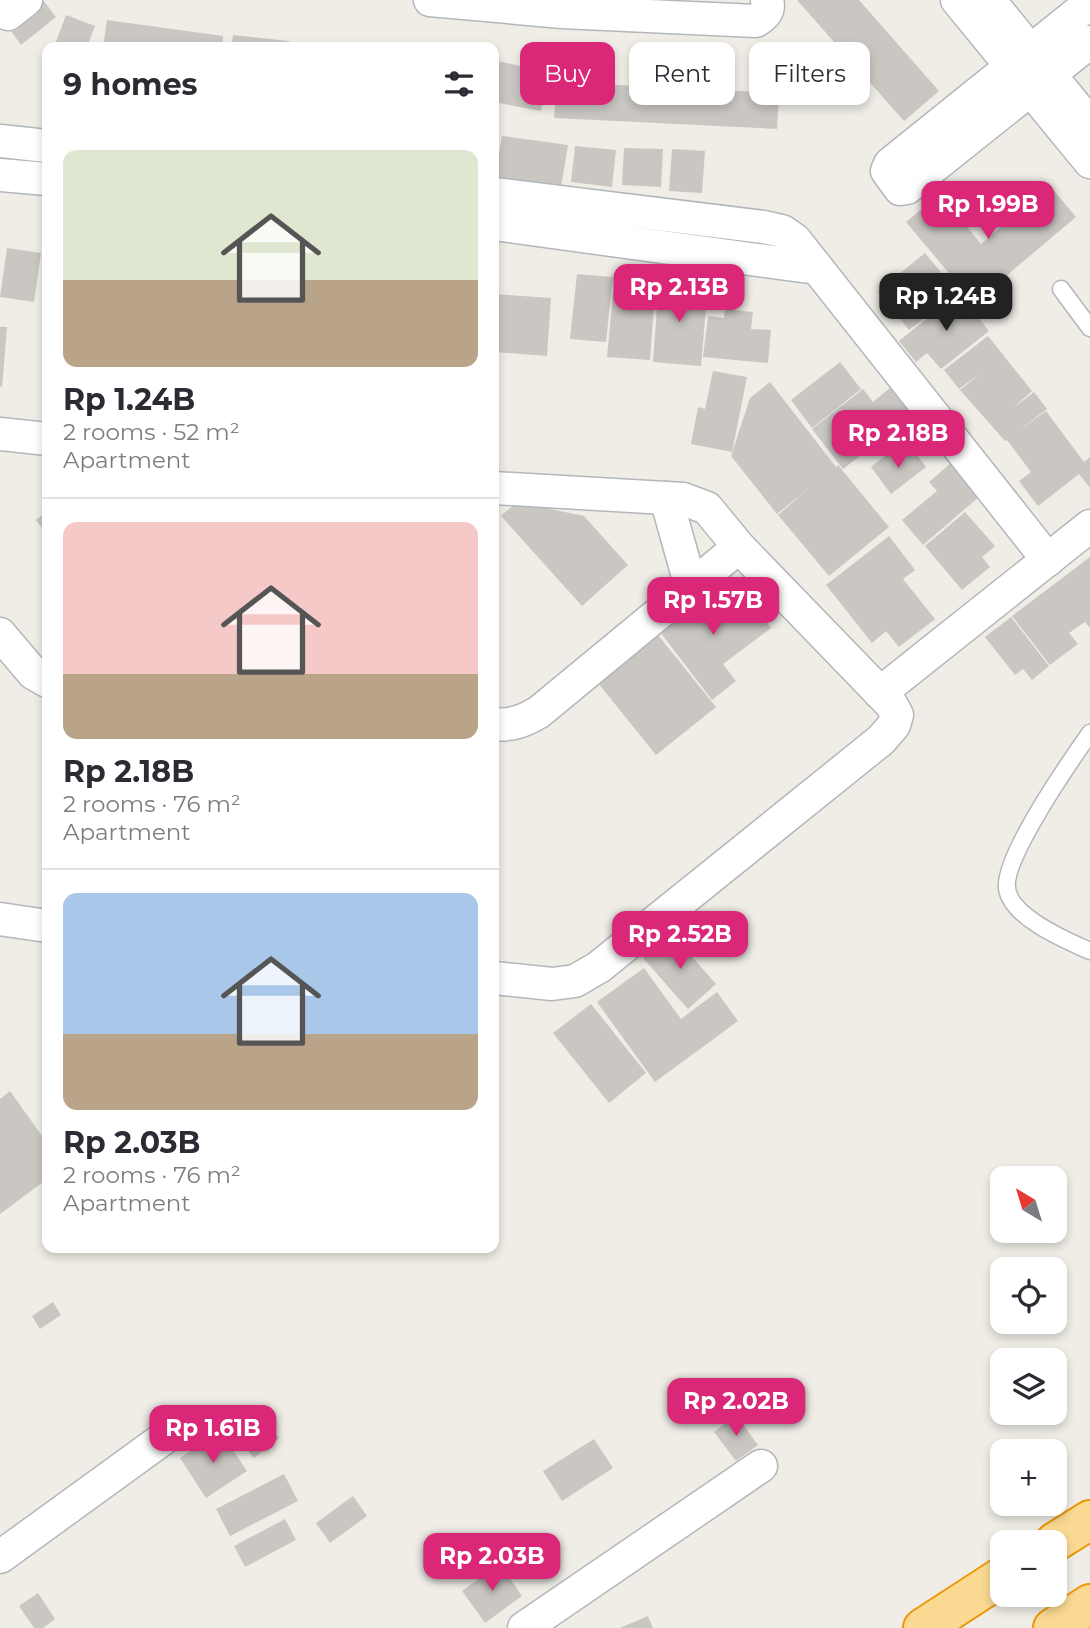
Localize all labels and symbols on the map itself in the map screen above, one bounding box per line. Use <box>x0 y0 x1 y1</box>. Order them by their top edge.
pin: Rp 1.99B <box>916 182 1060 241</box>
pin: Rp 2.13B <box>607 264 751 324</box>
pin: Rp 1.24B <box>874 274 1018 333</box>
pin: Rp 2.18B <box>826 410 970 470</box>
pin: Rp 1.57B <box>641 578 785 637</box>
pin: Rp 2.52B <box>608 912 752 971</box>
north arrow <box>990 1166 1068 1242</box>
pin: Rp 2.02B <box>664 1378 808 1438</box>
pin: Rp 1.61B <box>141 1406 285 1465</box>
pin: Rp 2.03B <box>420 1534 564 1593</box>

